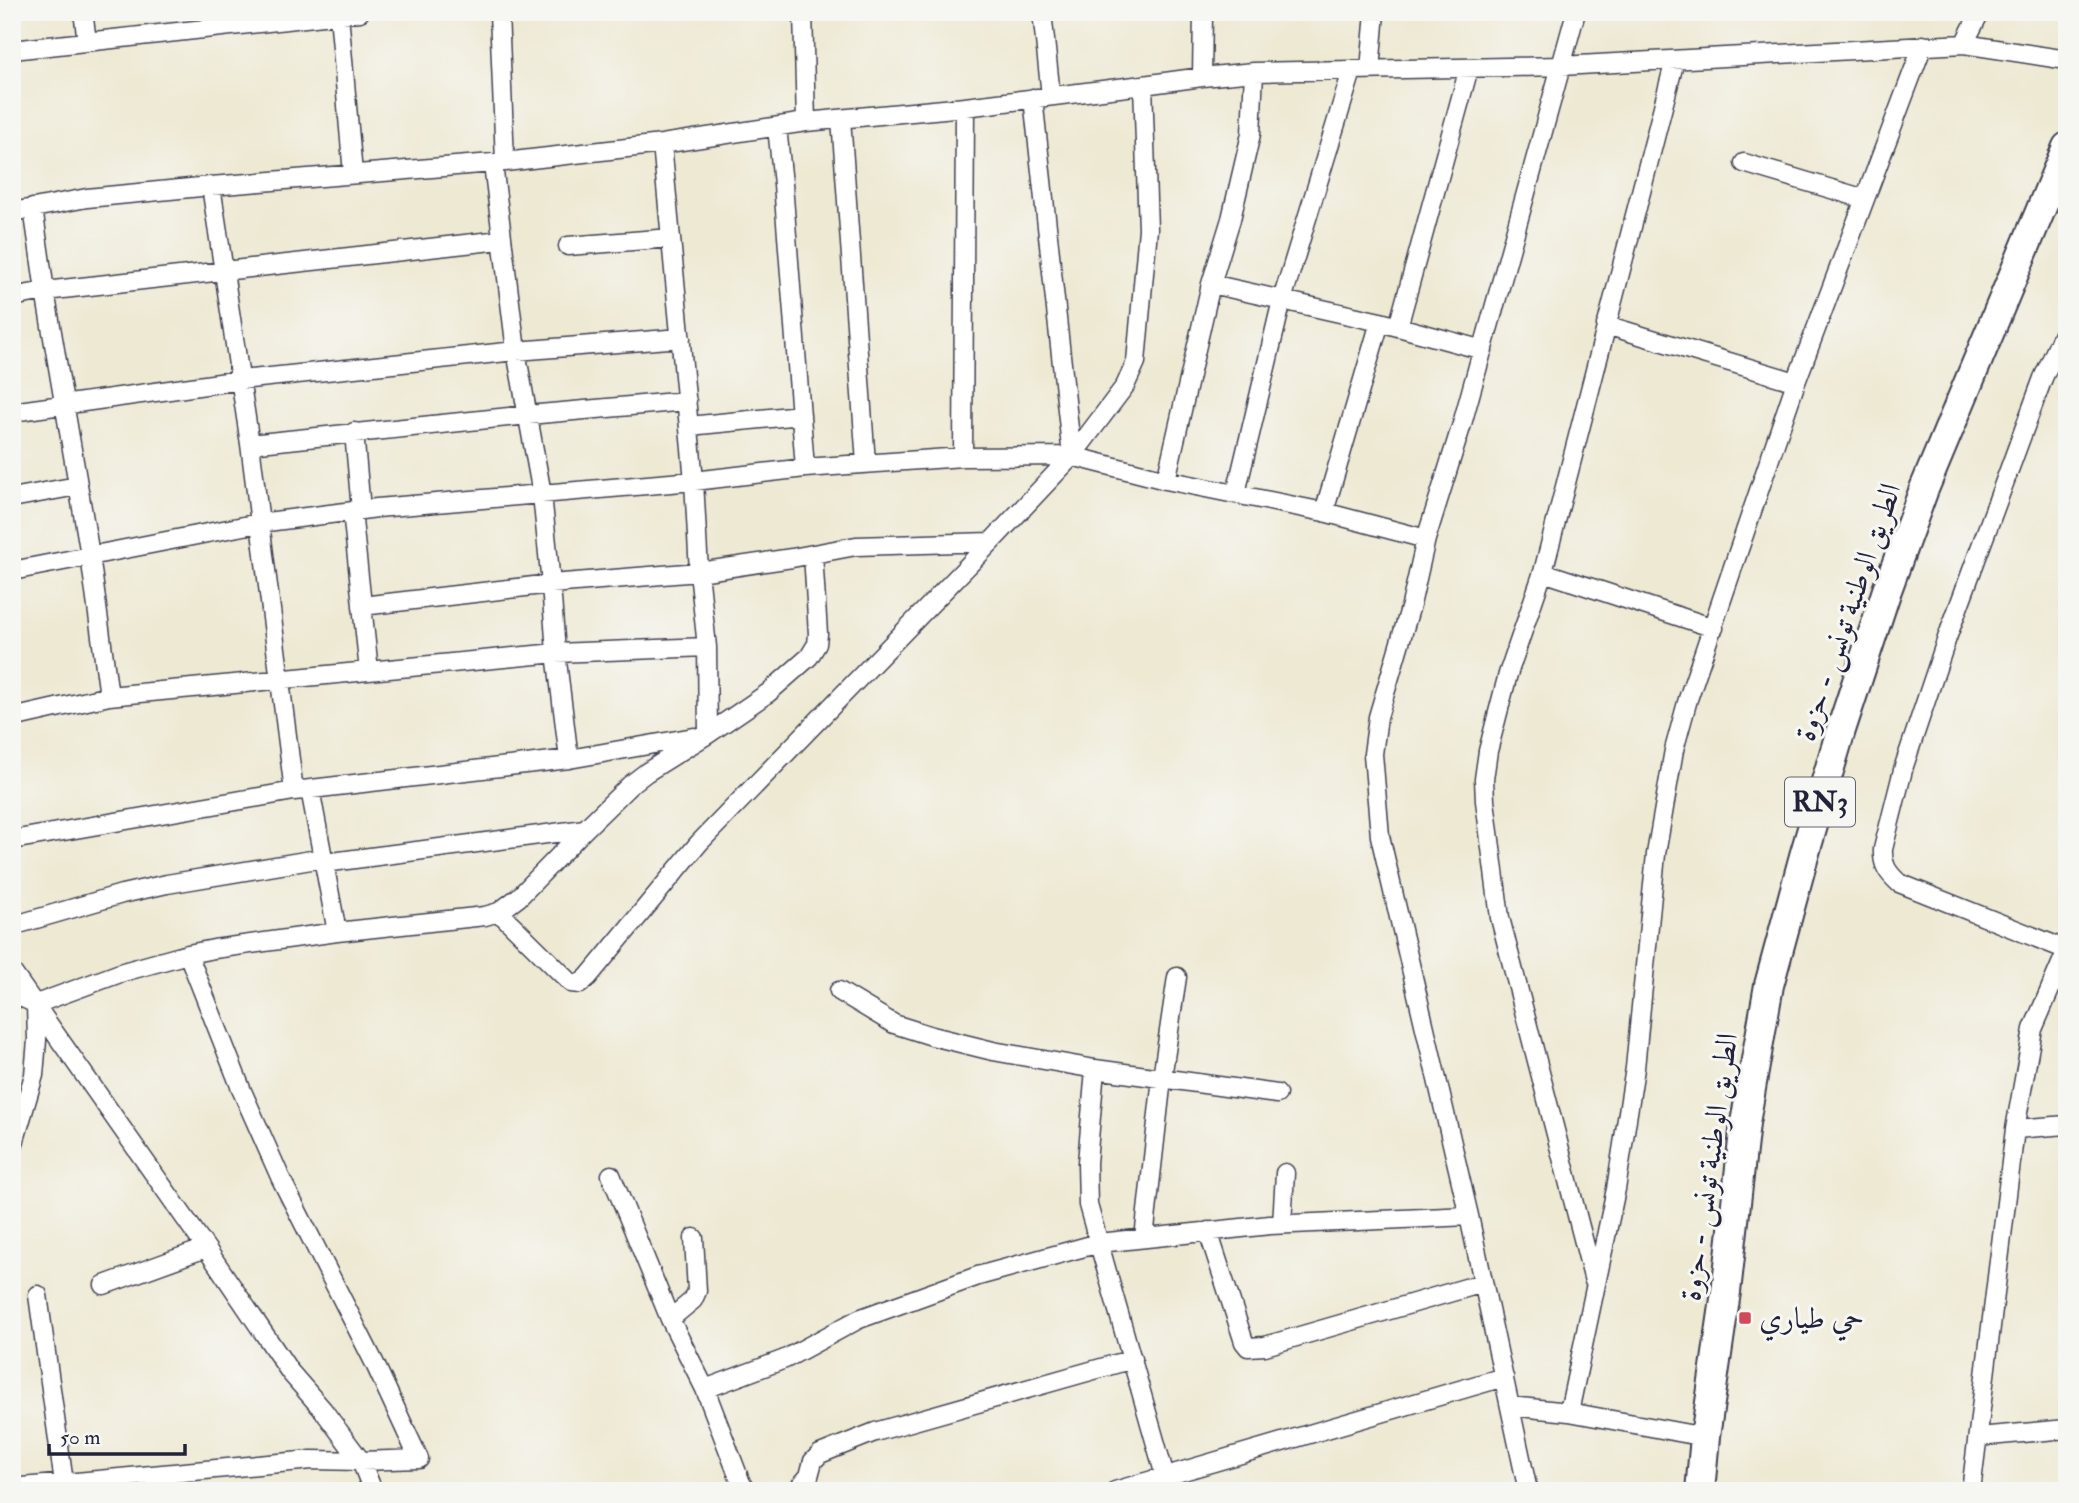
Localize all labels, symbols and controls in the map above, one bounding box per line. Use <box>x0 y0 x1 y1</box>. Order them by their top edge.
street label: الطريق الوطنية تونس - حزوة <box>1787 478 1910 746</box>
road number: RN3 <box>1785 778 1855 826</box>
street label: الطريق الوطنية تونس - حزوة <box>1672 1031 1747 1303</box>
place label: حي طياري <box>1759 1300 1864 1342</box>
marker: حي طياري <box>1737 1310 1753 1326</box>
scale bar <box>49 1412 186 1456</box>
text: 50 m <box>60 1424 101 1451</box>

